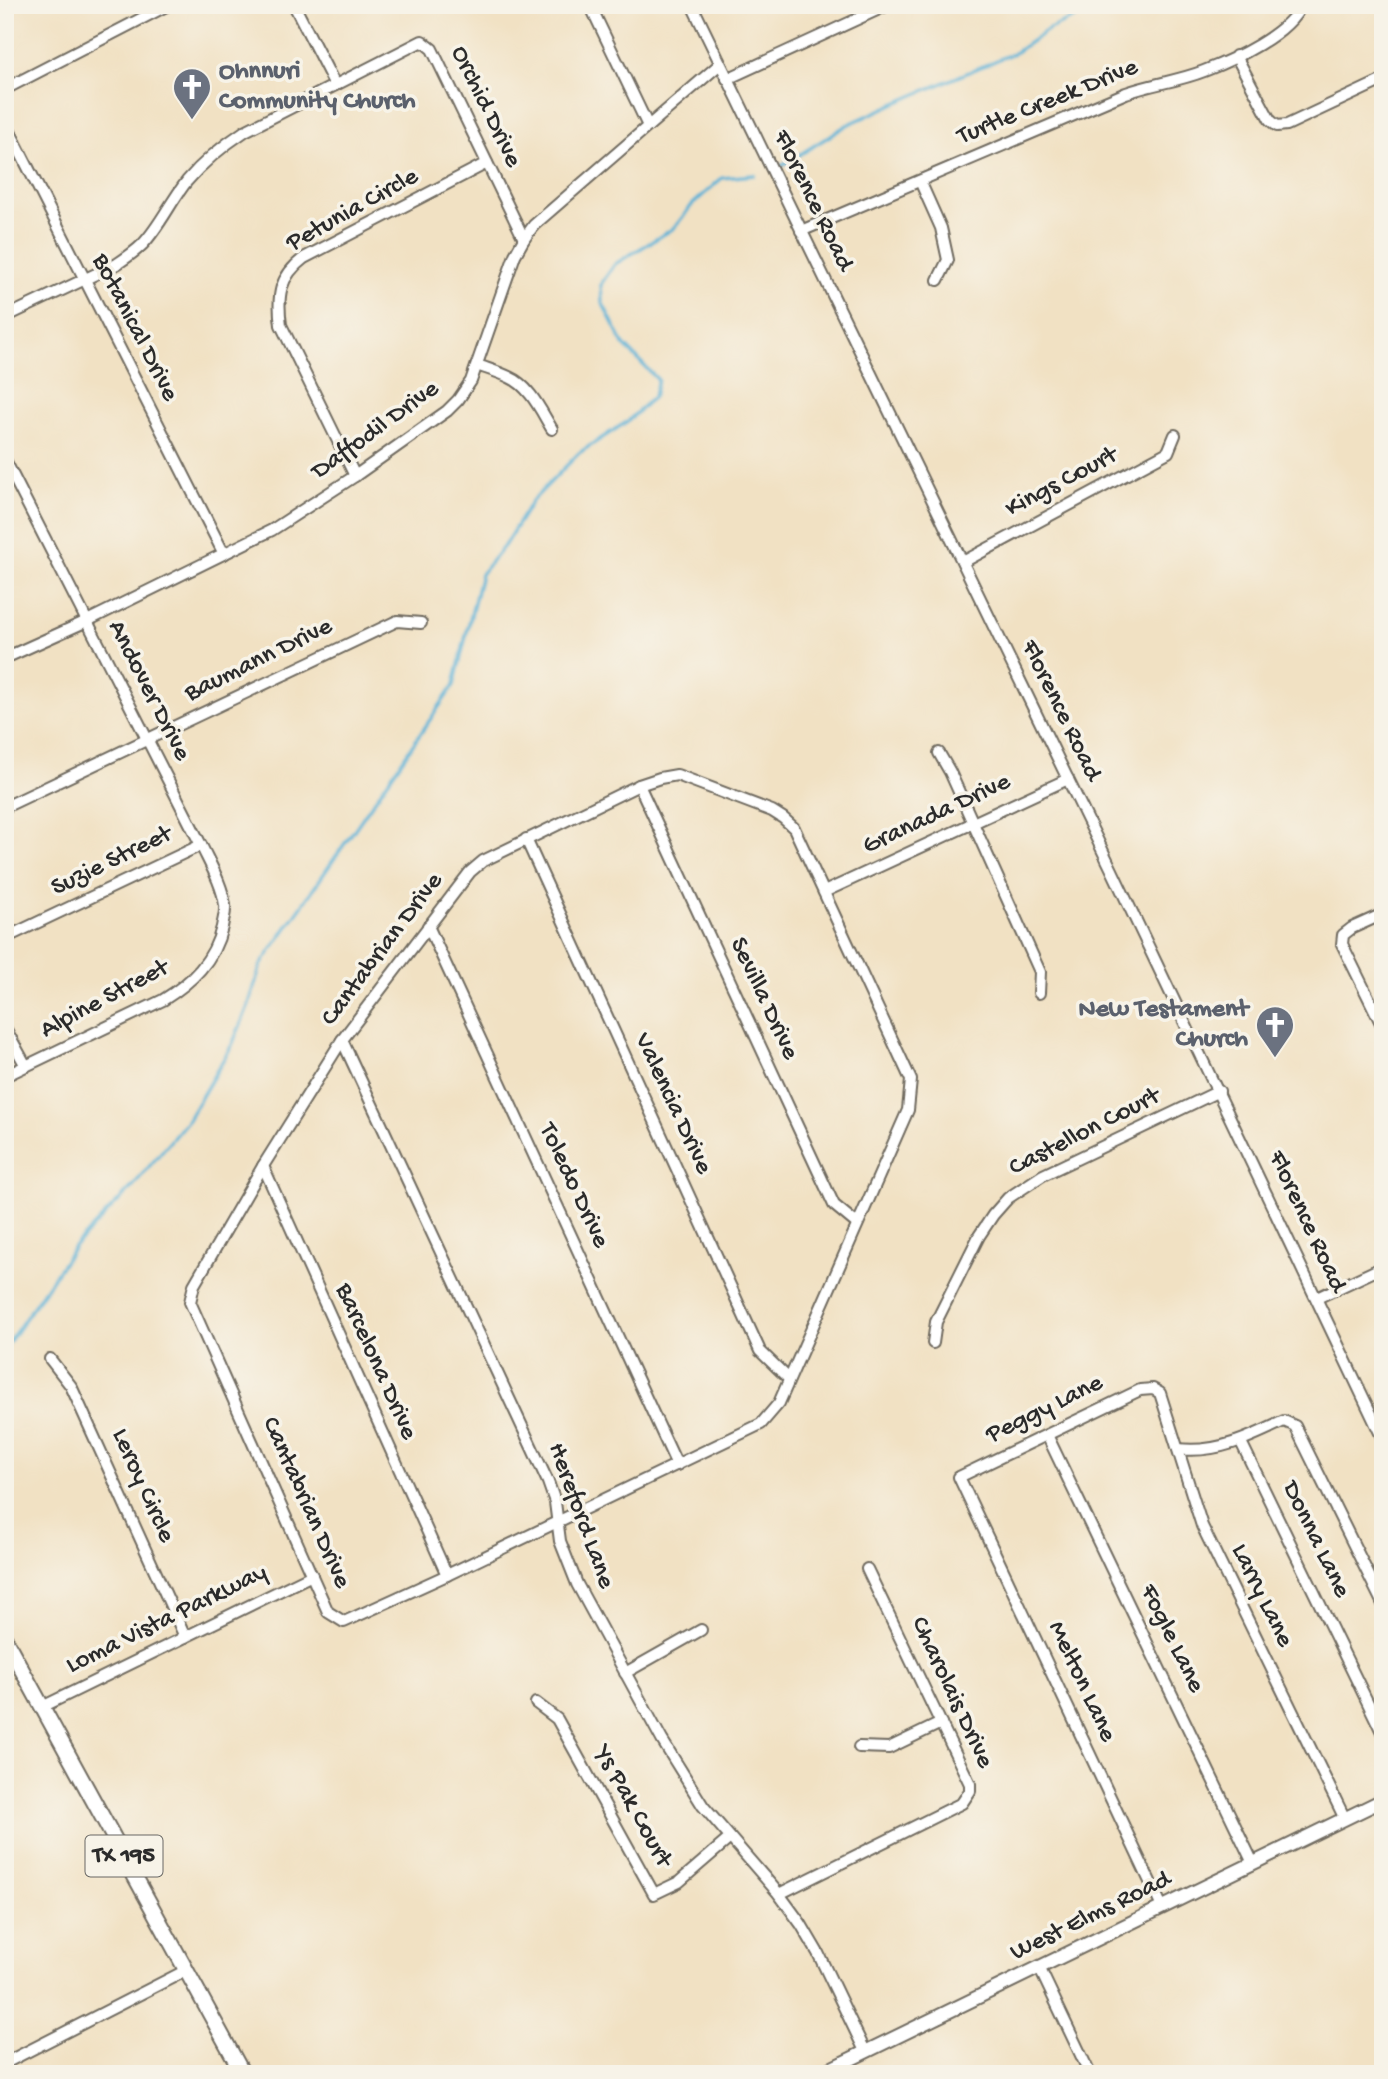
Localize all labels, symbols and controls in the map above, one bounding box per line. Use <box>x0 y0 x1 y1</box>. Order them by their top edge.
street label: Orchid Drive <box>442 41 528 173</box>
street label: Turtle Creek Drive <box>951 52 1143 154</box>
place label: Ohnnuri Community Church <box>219 57 416 118</box>
church icon: Ohnnuri Community Church <box>171 66 213 121</box>
street label: Florence Road <box>764 125 860 278</box>
street label: Petunia Circle <box>281 162 425 260</box>
street label: Botanical Drive <box>83 248 185 408</box>
street label: Daffodil Drive <box>305 374 446 489</box>
street label: Kings Court <box>1001 439 1125 525</box>
street label: Baumann Drive <box>179 612 338 711</box>
street label: Andover Drive <box>99 616 197 767</box>
street label: Florence Road <box>1012 635 1108 788</box>
street label: Granada Drive <box>858 767 1016 863</box>
street label: Suzie Street <box>47 818 179 904</box>
street label: Cantabrian Drive <box>315 867 451 1033</box>
street label: Sevilla Drive <box>721 933 805 1066</box>
street label: Alpine Street <box>36 952 177 1047</box>
place label: New Testament Church <box>1078 995 1250 1056</box>
church icon: New Testament Church <box>1254 1004 1296 1059</box>
street label: Valencia Drive <box>625 1028 718 1180</box>
street label: Castellon Court <box>1004 1081 1168 1184</box>
street label: Toledo Drive <box>530 1117 616 1254</box>
street label: Florence Road <box>1259 1145 1353 1299</box>
street label: Barcelona Drive <box>326 1278 424 1446</box>
street label: Peggy Lane <box>981 1368 1109 1452</box>
street label: Cantabrian Drive <box>253 1413 357 1594</box>
street label: Leroy Circle <box>103 1424 181 1548</box>
street label: Hereford Lane <box>539 1439 621 1594</box>
street label: Donna Lane <box>1273 1475 1357 1604</box>
street label: Larry Lane <box>1223 1539 1300 1653</box>
street label: Loma Vista Parkway <box>61 1558 273 1682</box>
street label: Fogle Lane <box>1131 1579 1211 1699</box>
street label: Charolais Drive <box>902 1612 1000 1774</box>
street label: Melton Lane <box>1040 1617 1123 1748</box>
street label: Ys Pak Court <box>585 1739 679 1875</box>
road number: TX 195 <box>86 1836 162 1877</box>
street label: West Elms Road <box>1006 1864 1178 1969</box>

